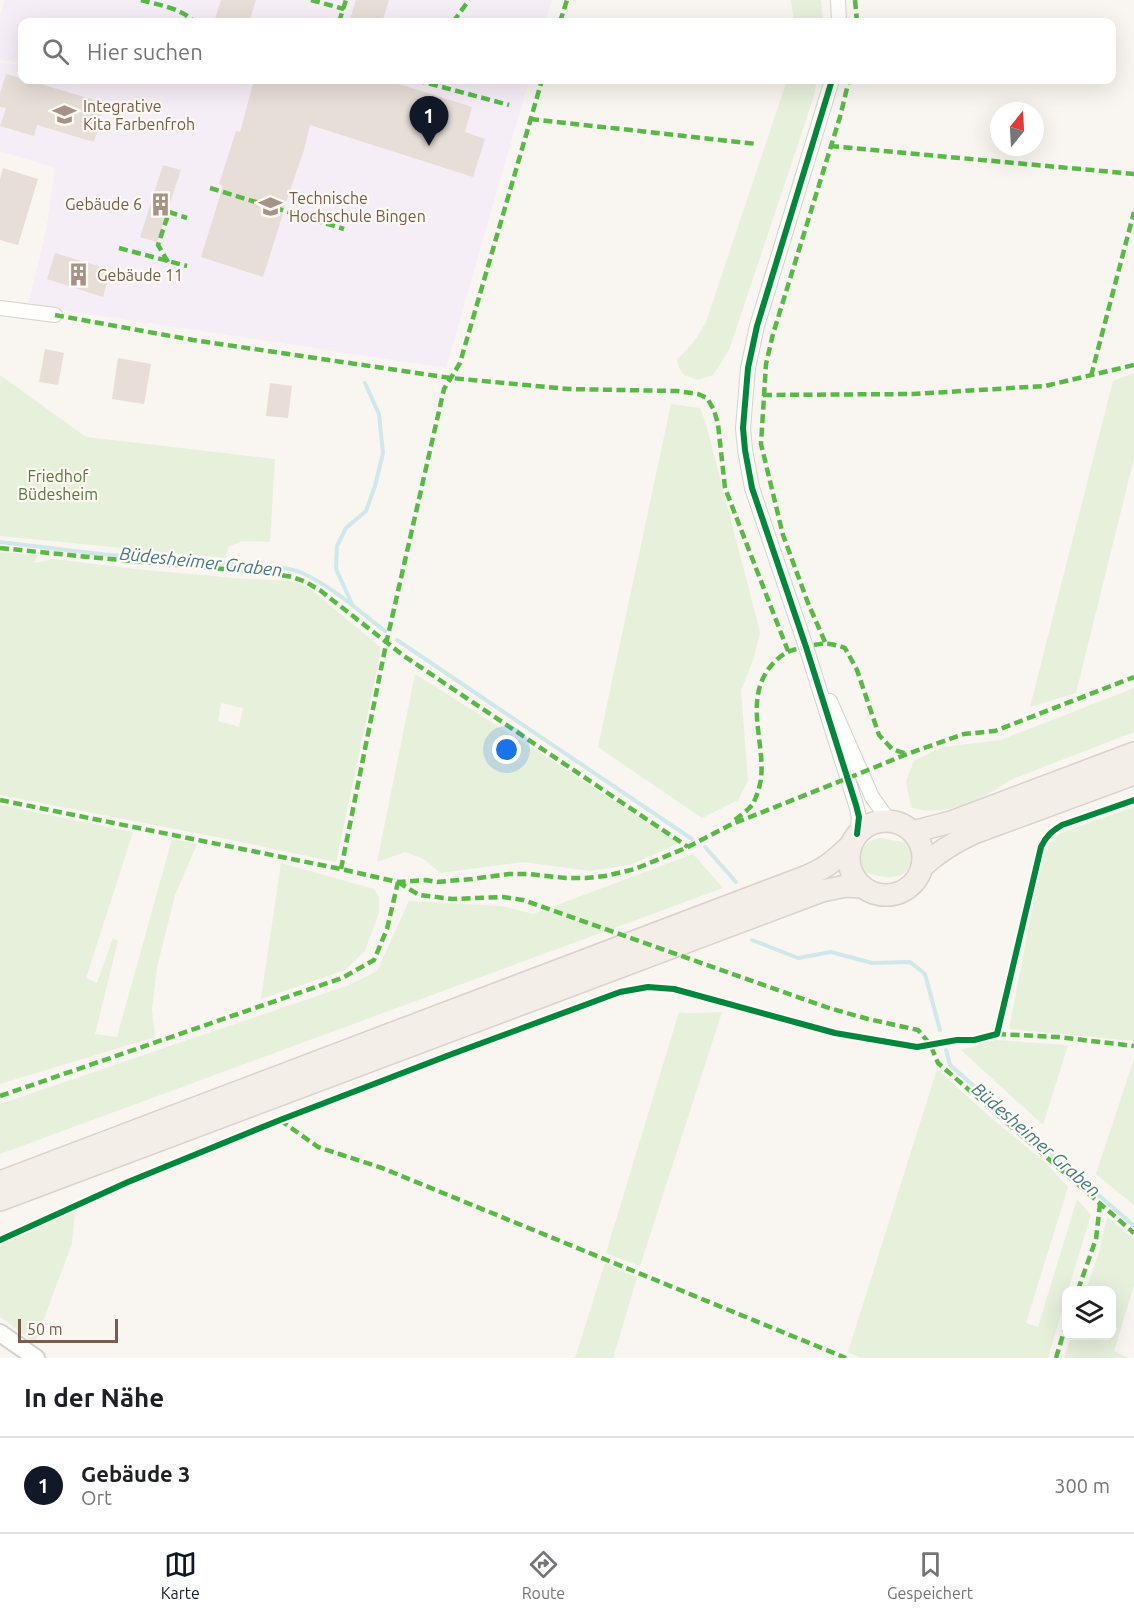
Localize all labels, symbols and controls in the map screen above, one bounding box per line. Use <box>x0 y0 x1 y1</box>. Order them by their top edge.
search box <box>18 18 1116 84</box>
icon: search <box>39 35 72 68</box>
text: Hier suchen <box>87 39 203 64</box>
pin: 1 <box>410 96 448 146</box>
place label: Integrative Kita Farbenfroh <box>83 97 195 133</box>
school or university icon: Integrative Kita Farbenfroh <box>52 102 78 128</box>
north arrow <box>990 102 1044 156</box>
place label: Technische Hochschule Bingen <box>289 189 426 225</box>
building icon: Gebäude 6 <box>147 191 173 217</box>
school or university icon: Technische Hochschule Bingen <box>258 194 284 220</box>
place label: Gebäude 6 <box>65 195 142 213</box>
building icon: Gebäude 11 <box>66 262 92 288</box>
place label: Gebäude 11 <box>97 266 183 284</box>
park label: Friedhof Büdesheim <box>18 467 98 503</box>
water label: Büdesheimer Graben <box>119 543 283 579</box>
your location <box>492 735 521 764</box>
water label: Büdesheimer Graben <box>968 1078 1105 1200</box>
map controls <box>1062 1286 1116 1340</box>
button: layers <box>1062 1286 1116 1340</box>
scale bar <box>18 1316 118 1344</box>
text: 50 m <box>27 1320 63 1338</box>
text: In der Nähe <box>24 1383 164 1412</box>
text: Gebäude 3 <box>81 1461 190 1486</box>
text: 1 <box>38 1474 49 1497</box>
text: 300 m <box>1054 1474 1110 1497</box>
text: Ort <box>81 1486 112 1509</box>
tab: Karte <box>161 1548 200 1602</box>
tab: Route <box>522 1548 565 1602</box>
tab: Gespeichert <box>887 1548 973 1602</box>

